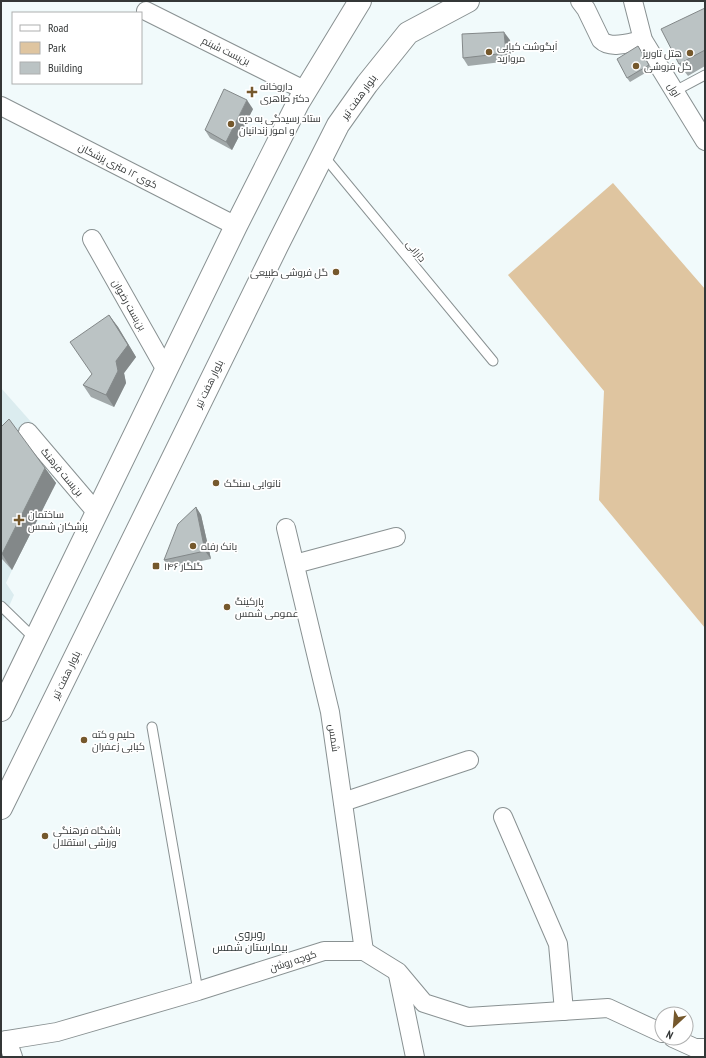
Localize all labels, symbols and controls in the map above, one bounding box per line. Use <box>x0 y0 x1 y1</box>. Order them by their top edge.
legend <box>12 12 142 84</box>
text: Road <box>48 20 68 35</box>
street label: بن‌بست شبنم <box>199 34 252 69</box>
text: Park <box>48 40 66 55</box>
place label: آبگوشت کبابی مروارید <box>497 40 558 65</box>
marker: آبگوشت کبابی مروارید <box>484 47 494 57</box>
place label: هتل تاوریژ <box>642 47 682 60</box>
marker: هتل تاوریژ <box>685 48 695 58</box>
text: Building <box>48 60 83 75</box>
place label: گل فروشی <box>644 60 692 73</box>
marker: گل فروشی <box>631 61 641 71</box>
street label: بلوار هفت تیر <box>338 72 380 123</box>
place label: داروخانه دکتر طاهری <box>260 80 310 105</box>
street label: اول <box>665 80 683 100</box>
marker: داروخانه دکتر طاهری <box>247 87 257 97</box>
place label: ستاد رسیدگی به دیه و امور زندانیان <box>239 112 321 137</box>
marker: ستاد رسیدگی به دیه و امور زندانیان <box>226 119 236 129</box>
street label: کوی ۱۲ متری پزشکان <box>76 140 160 192</box>
street label: دارابی <box>403 237 429 265</box>
place label: گل فروشی طبیعی <box>250 266 328 279</box>
marker: گل فروشی طبیعی <box>331 267 341 277</box>
street label: بن‌بست رضوان <box>109 277 149 333</box>
street label: بلوار هفت تیر <box>191 358 226 411</box>
street label: بن‌بست فرهنگ <box>38 445 86 499</box>
place label: نانوایی سنگک <box>224 477 281 490</box>
marker: نانوایی سنگک <box>211 478 221 488</box>
place label: ساختمان پزشکان شمس <box>28 508 88 533</box>
marker: ساختمان پزشکان شمس <box>13 514 25 526</box>
place label: بانک رفاه <box>201 540 237 553</box>
marker: بانک رفاه <box>188 541 198 551</box>
place label: گلگار ۱۴۶ <box>164 560 203 573</box>
marker: گلگار ۱۴۶ <box>151 561 161 571</box>
place label: پارکینگ عمومی شمس <box>235 595 298 620</box>
marker: پارکینگ عمومی شمس <box>222 602 232 612</box>
street label: بلوار هفت تیر <box>48 649 83 702</box>
street label: شمس <box>326 723 342 753</box>
place label: حلیم و کته کبابی زعفران <box>92 728 145 753</box>
marker: حلیم و کته کبابی زعفران <box>79 735 89 745</box>
place label: باشگاه فرهنگی ورزشی استقلال <box>53 824 121 849</box>
marker: باشگاه فرهنگی ورزشی استقلال <box>40 831 50 841</box>
district label: روبروی بیمارستان شمس <box>212 927 288 954</box>
street label: کوچه روشن <box>268 947 318 975</box>
north arrow <box>654 1006 694 1046</box>
text: N <box>664 1027 675 1043</box>

